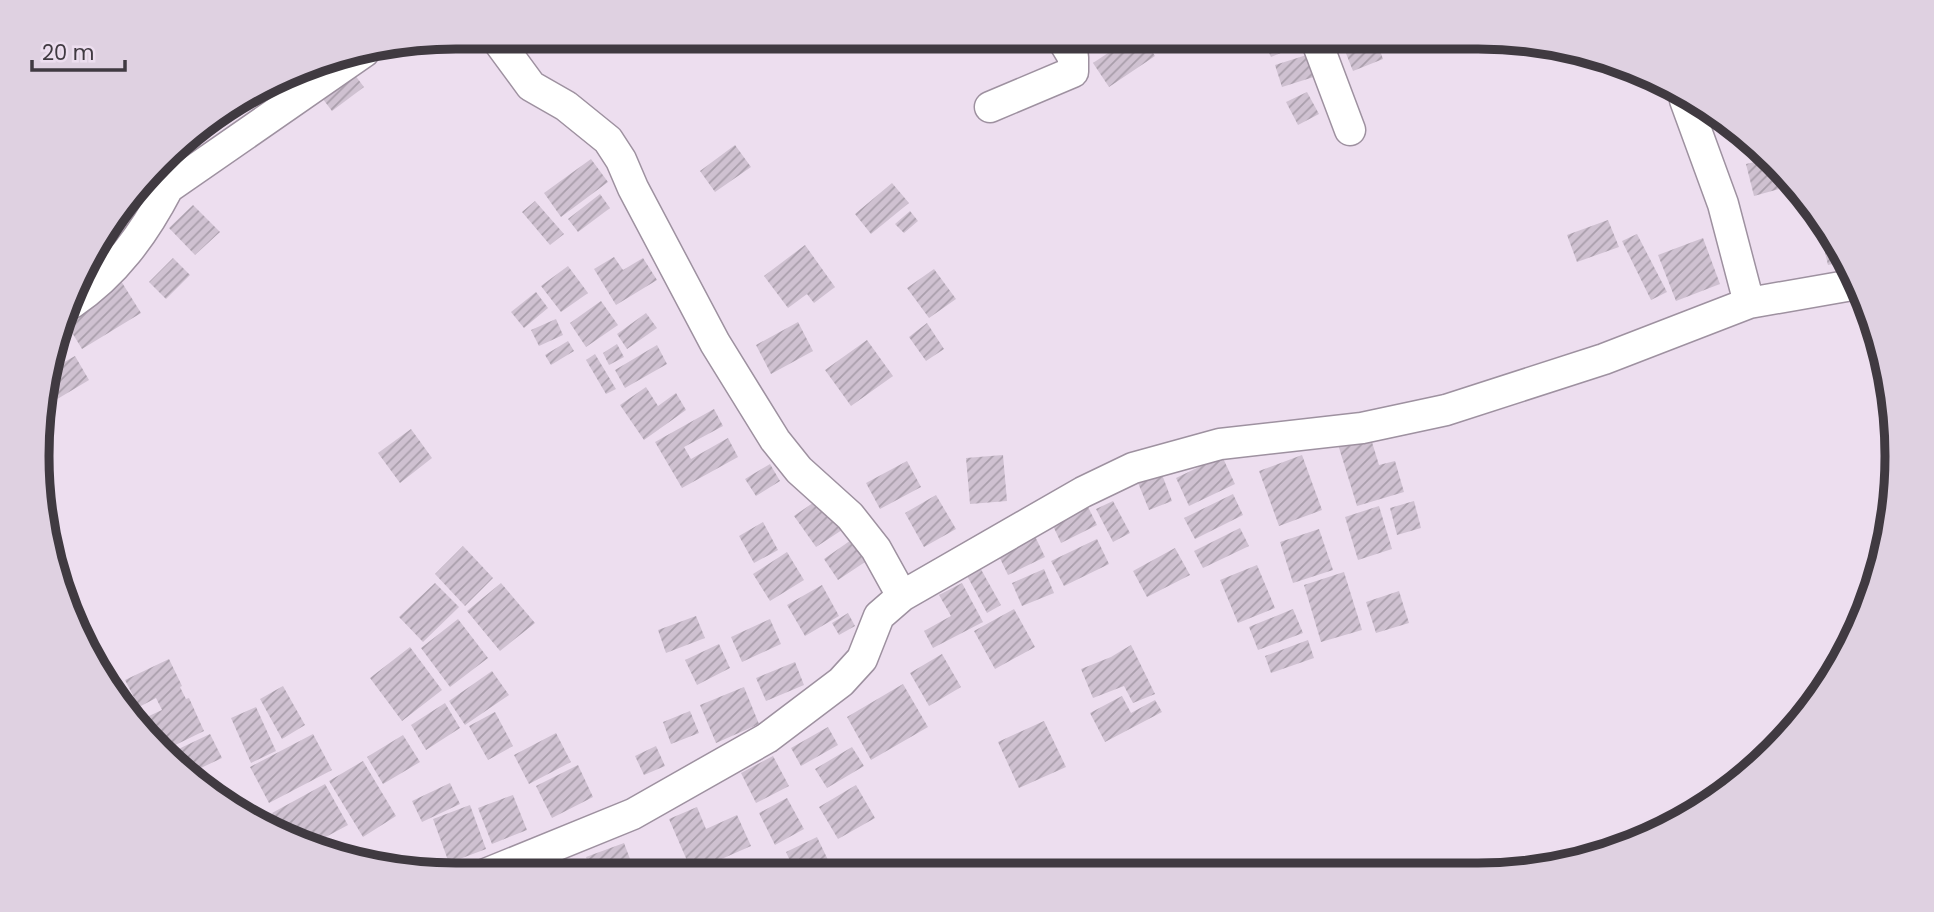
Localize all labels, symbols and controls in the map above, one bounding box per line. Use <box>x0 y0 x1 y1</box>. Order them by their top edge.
scale bar <box>32 28 124 72</box>
text: 20 m <box>42 38 95 67</box>

